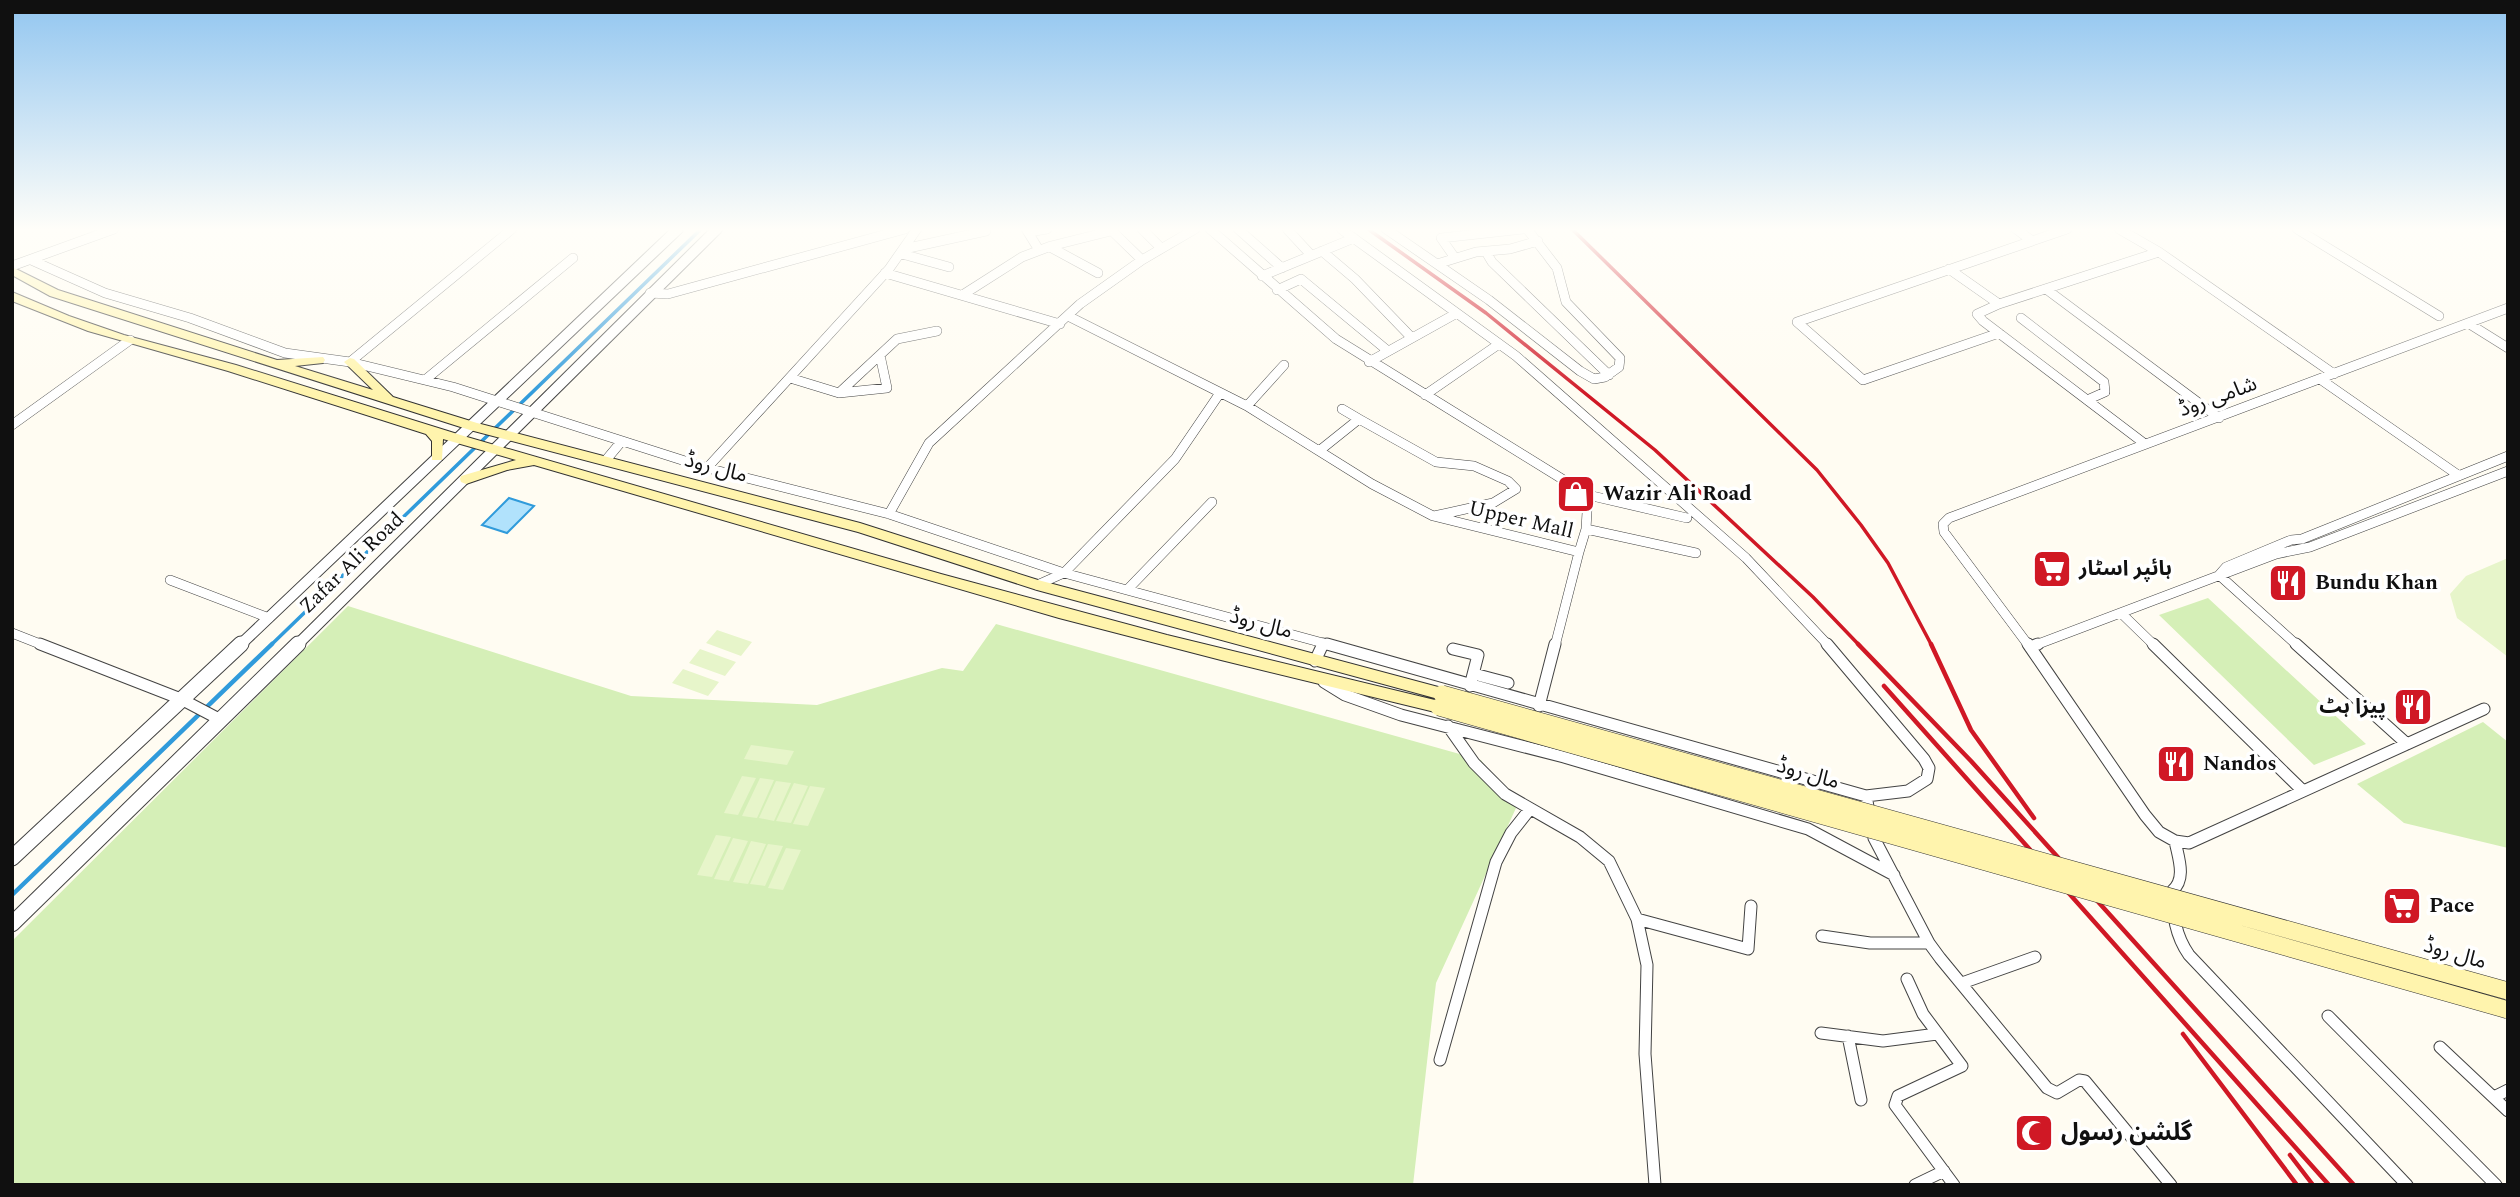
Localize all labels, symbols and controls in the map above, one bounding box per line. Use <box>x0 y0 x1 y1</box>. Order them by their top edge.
street label: شامی روڈ <box>2174 368 2262 426</box>
street label: مال روڈ <box>681 444 751 492</box>
shop icon: Wazir Ali Road <box>1555 473 1597 515</box>
place label: Wazir Ali Road <box>1603 478 1752 510</box>
street label: Upper Mall <box>1465 492 1577 548</box>
street label: Zafar Ali Road <box>292 504 412 622</box>
supermarket icon: ہائپر اسٹار <box>2031 548 2073 590</box>
place label: ہائپر اسٹار <box>2078 553 2172 585</box>
restaurant icon: Bundu Khan <box>2267 562 2309 604</box>
place label: Bundu Khan <box>2315 567 2438 599</box>
street label: مال روڈ <box>1226 600 1296 648</box>
restaurant icon: پیزا ہٹ <box>2392 686 2434 728</box>
place label: پیزا ہٹ <box>2319 691 2386 723</box>
restaurant icon: Nandos <box>2155 743 2197 785</box>
place label: Nandos <box>2203 748 2277 780</box>
street label: مال روڈ <box>1773 750 1843 798</box>
supermarket icon: Pace <box>2381 885 2423 927</box>
place label: Pace <box>2429 890 2474 922</box>
street label: مال روڈ <box>2420 930 2490 978</box>
mosque icon: گلشن رسول <box>2013 1112 2055 1154</box>
place label: گلشن رسول <box>2061 1115 2193 1151</box>

